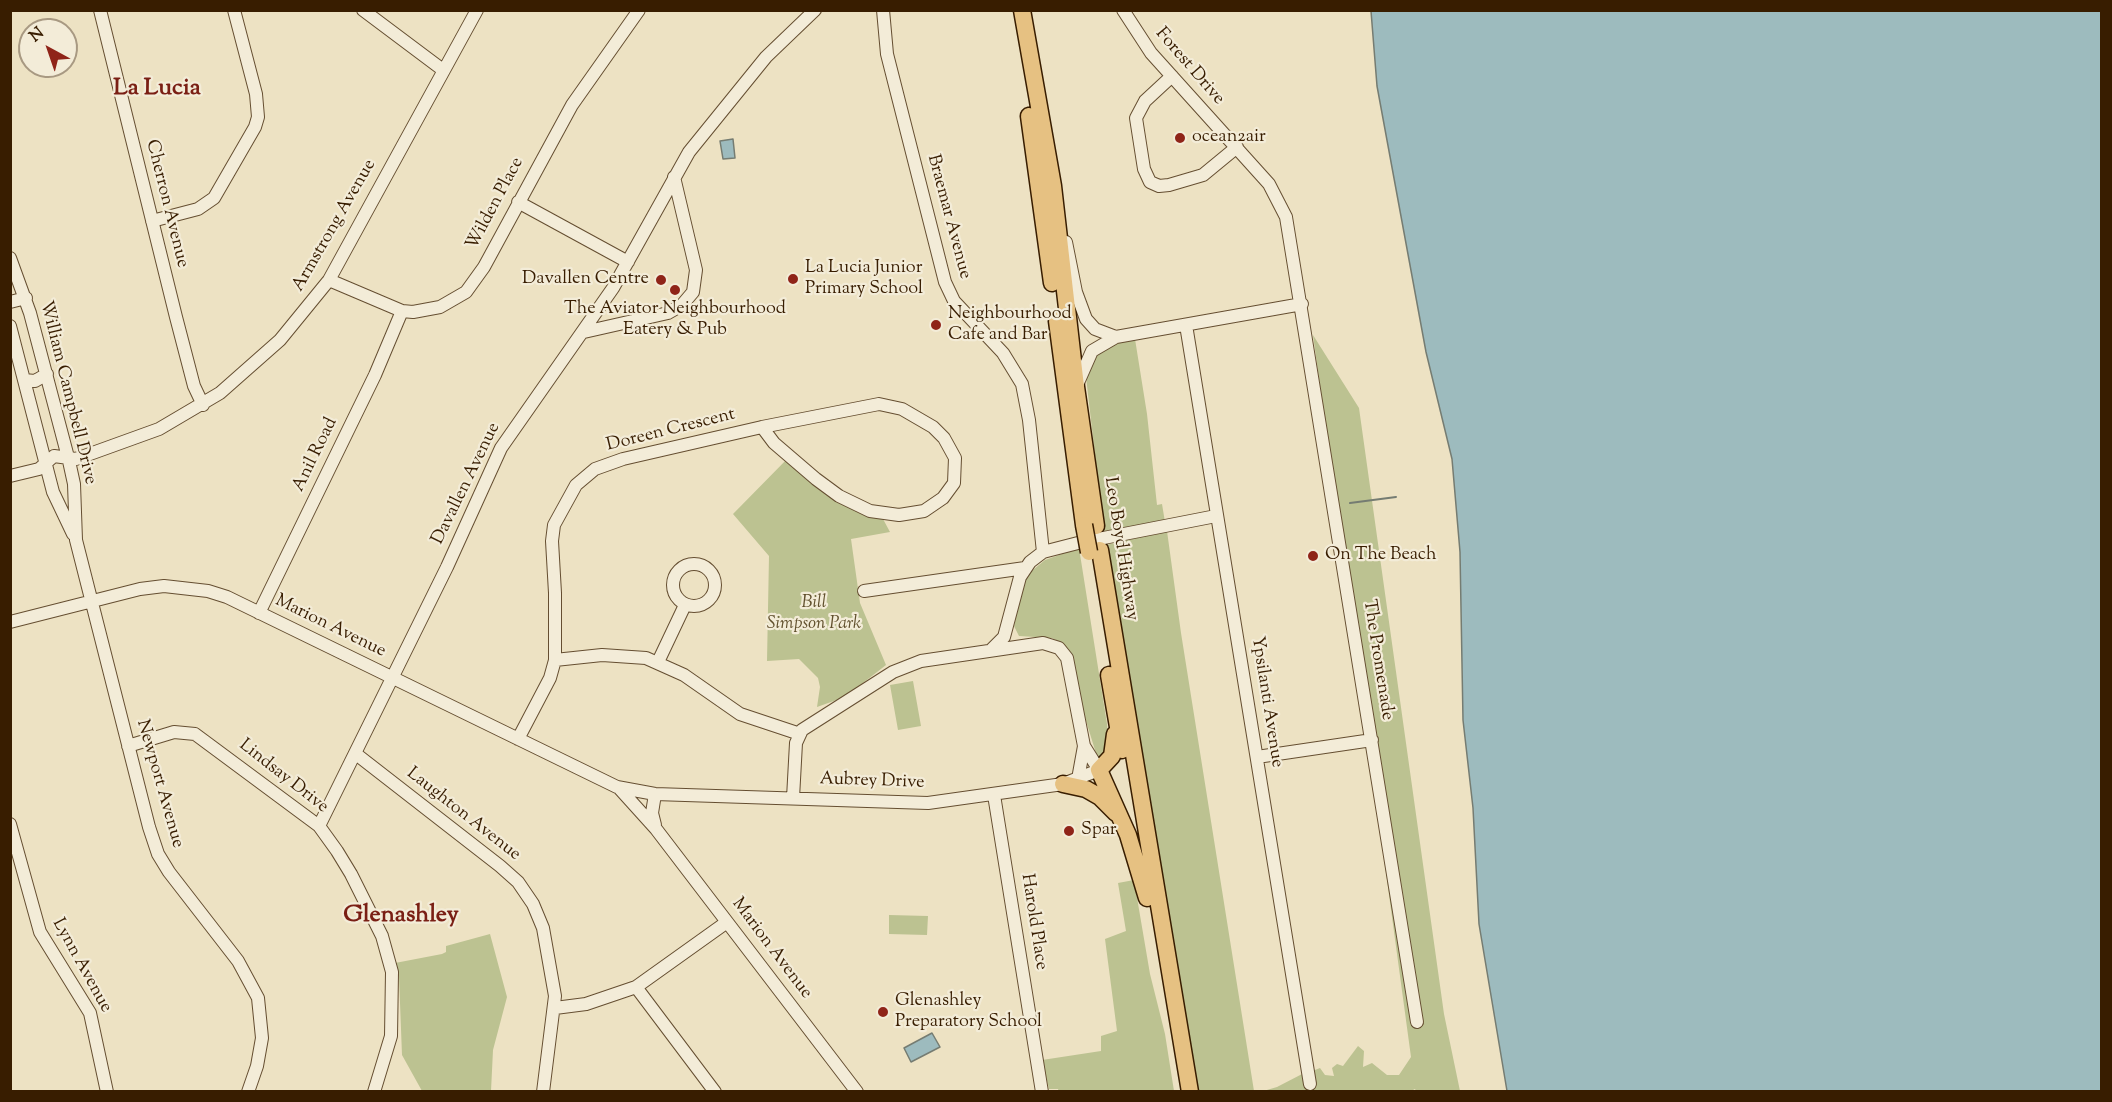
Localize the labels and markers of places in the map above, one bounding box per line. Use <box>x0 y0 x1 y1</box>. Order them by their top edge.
place label: ocean2air <box>1192 127 1266 149</box>
marker: ocean2air <box>1173 131 1187 145</box>
place label: La Lucia Junior Primary School <box>805 258 923 300</box>
place label: Davallen Centre <box>522 269 649 291</box>
marker: La Lucia Junior Primary School <box>786 272 800 286</box>
marker: Davallen Centre <box>654 273 668 287</box>
marker: The Aviator Neighbourhood Eatery & Pub <box>668 283 682 297</box>
place label: The Aviator Neighbourhood Eatery & Pub <box>564 299 786 342</box>
place label: Neighbourhood Cafe and Bar <box>948 304 1072 346</box>
marker: Neighbourhood Cafe and Bar <box>929 318 943 332</box>
place label: On The Beach <box>1325 545 1436 567</box>
marker: On The Beach <box>1306 549 1320 563</box>
place label: Spar <box>1081 820 1117 842</box>
marker: Spar <box>1062 824 1076 838</box>
place label: Glenashley Preparatory School <box>895 991 1042 1034</box>
marker: Glenashley Preparatory School <box>876 1005 890 1019</box>

